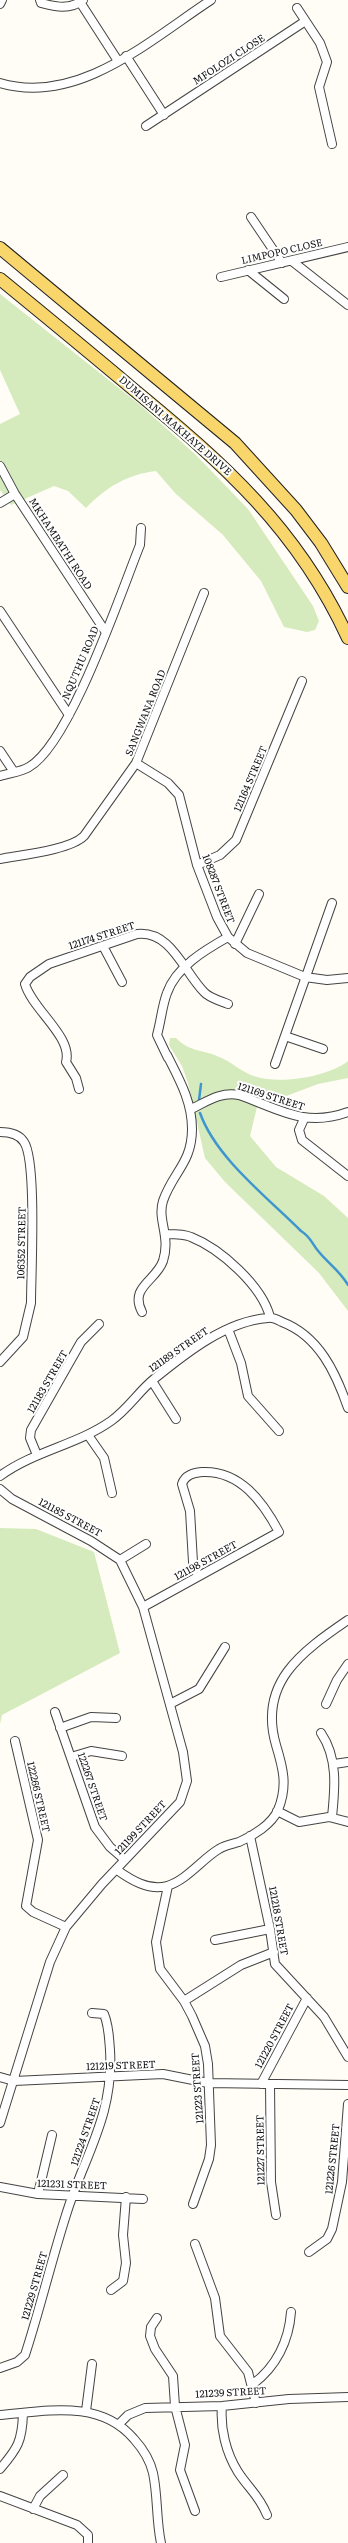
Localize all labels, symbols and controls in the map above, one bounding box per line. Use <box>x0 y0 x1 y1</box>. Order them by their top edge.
street label: MFOLOZI CLOSE <box>191 32 267 88</box>
street label: LIMPOPO CLOSE <box>240 237 324 267</box>
street label: DUMISANI MAKHAYE DRIVE <box>116 374 234 478</box>
street label: MKHAMBATHI ROAD <box>26 496 94 592</box>
street label: NQUTHU ROAD <box>60 624 102 702</box>
street label: SANGWANA ROAD <box>123 668 169 758</box>
street label: 121164 STREET <box>232 744 270 814</box>
street label: 108287 STREET <box>199 853 237 925</box>
street label: 121174 STREET <box>67 920 137 952</box>
street label: 121169 STREET <box>236 1080 306 1114</box>
street label: 106352 STREET <box>15 1206 29 1280</box>
street label: 121189 STREET <box>147 1325 211 1375</box>
street label: 121183 STREET <box>25 1348 71 1416</box>
street label: 121185 STREET <box>36 1496 104 1540</box>
street label: 121198 STREET <box>172 1539 240 1583</box>
street label: 122267 STREET <box>75 1751 109 1823</box>
street label: 122266 STREET <box>24 1760 52 1834</box>
street label: 121199 STREET <box>113 1798 169 1858</box>
street label: 121218 STREET <box>266 1885 290 1957</box>
street label: 121220 STREET <box>253 2002 297 2070</box>
street label: 121223 STREET <box>190 2052 206 2124</box>
street label: 121219 STREET <box>86 2059 156 2073</box>
street label: 121224 STREET <box>69 2096 103 2168</box>
street label: 121227 STREET <box>254 2115 268 2185</box>
street label: 121226 STREET <box>323 2123 343 2195</box>
street label: 121231 STREET <box>37 2178 107 2192</box>
street label: 121229 STREET <box>19 2250 51 2322</box>
street label: 121239 STREET <box>195 2385 267 2401</box>

